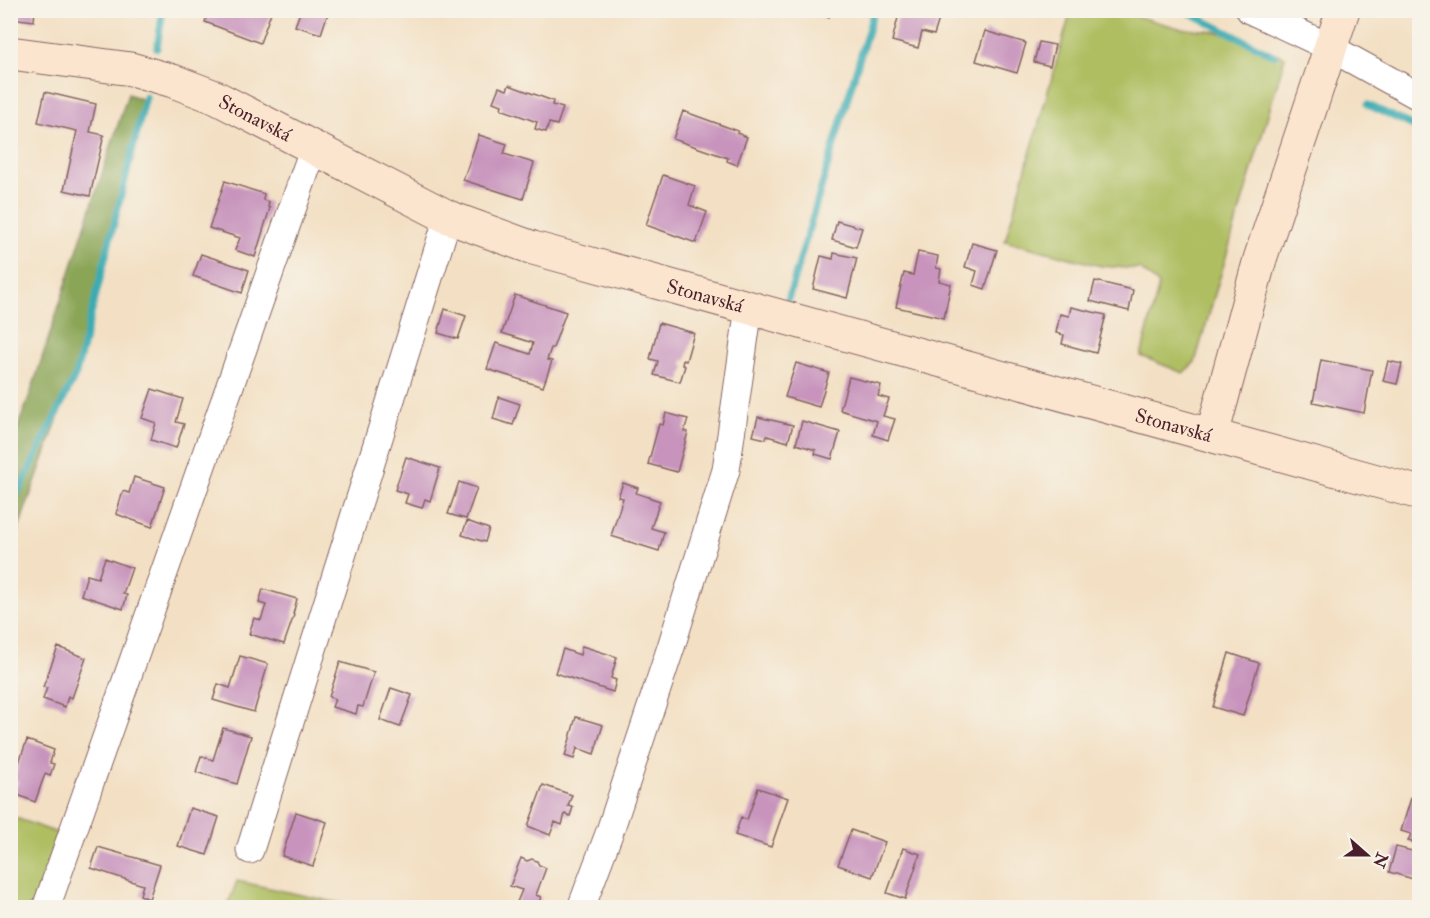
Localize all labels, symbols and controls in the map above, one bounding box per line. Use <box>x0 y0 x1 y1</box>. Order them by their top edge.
street label: Stonavská <box>214 89 296 148</box>
street label: Stonavská <box>664 274 747 319</box>
street label: Stonavská <box>1132 403 1216 448</box>
north arrow <box>1337 825 1397 885</box>
text: N <box>1368 849 1392 871</box>

